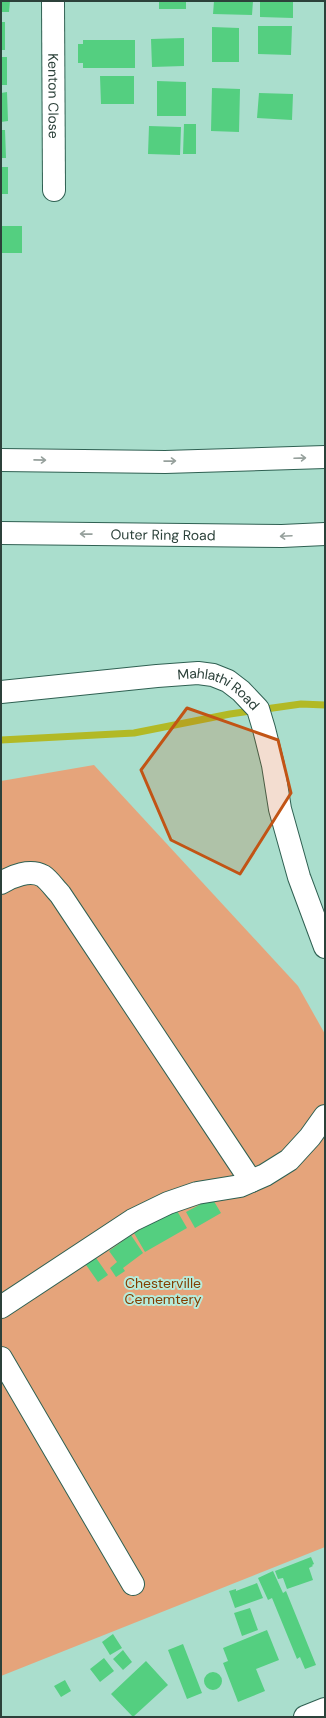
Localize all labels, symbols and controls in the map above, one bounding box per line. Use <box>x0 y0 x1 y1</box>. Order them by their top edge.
street label: Kenton Close <box>44 53 63 139</box>
one-way arrow <box>293 454 306 462</box>
one-way arrow <box>33 456 46 464</box>
one-way arrow <box>163 458 176 465</box>
street label: Outer Ring Road <box>110 525 216 544</box>
one-way arrow <box>80 530 93 538</box>
one-way arrow <box>280 532 293 540</box>
street label: Mahlathi Road <box>177 664 263 714</box>
park label: Chesterville Cememtery <box>124 1274 202 1308</box>

